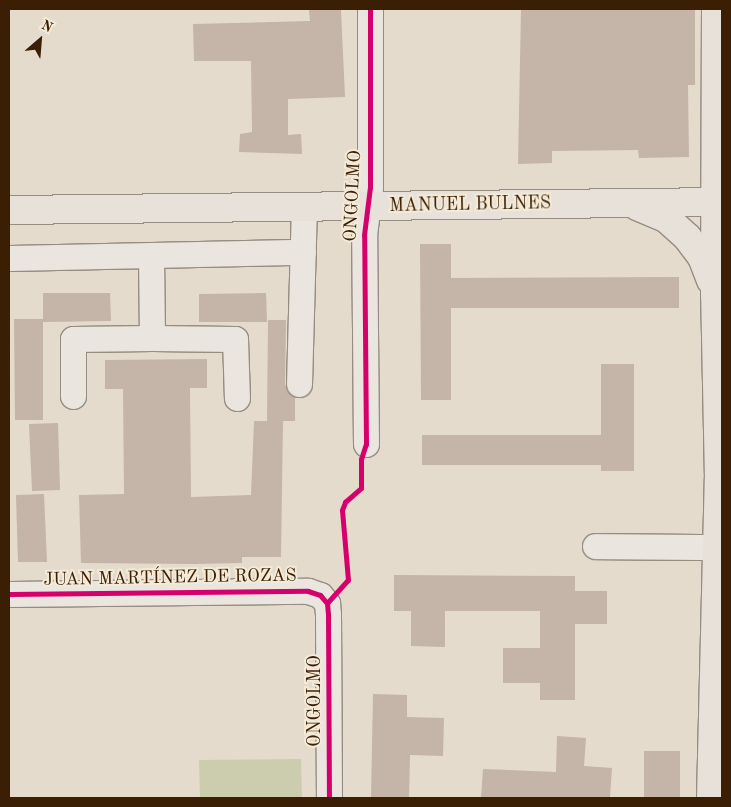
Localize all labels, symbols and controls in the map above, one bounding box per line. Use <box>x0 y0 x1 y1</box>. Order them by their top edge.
north arrow <box>15 15 65 65</box>
text: N <box>39 18 55 35</box>
street label: ONGOLMO <box>340 150 366 242</box>
street label: MANUEL BULNES <box>389 193 551 217</box>
street label: JUAN MARTÍNEZ DE ROZAS <box>43 565 297 591</box>
street label: ONGOLMO <box>304 655 326 747</box>

